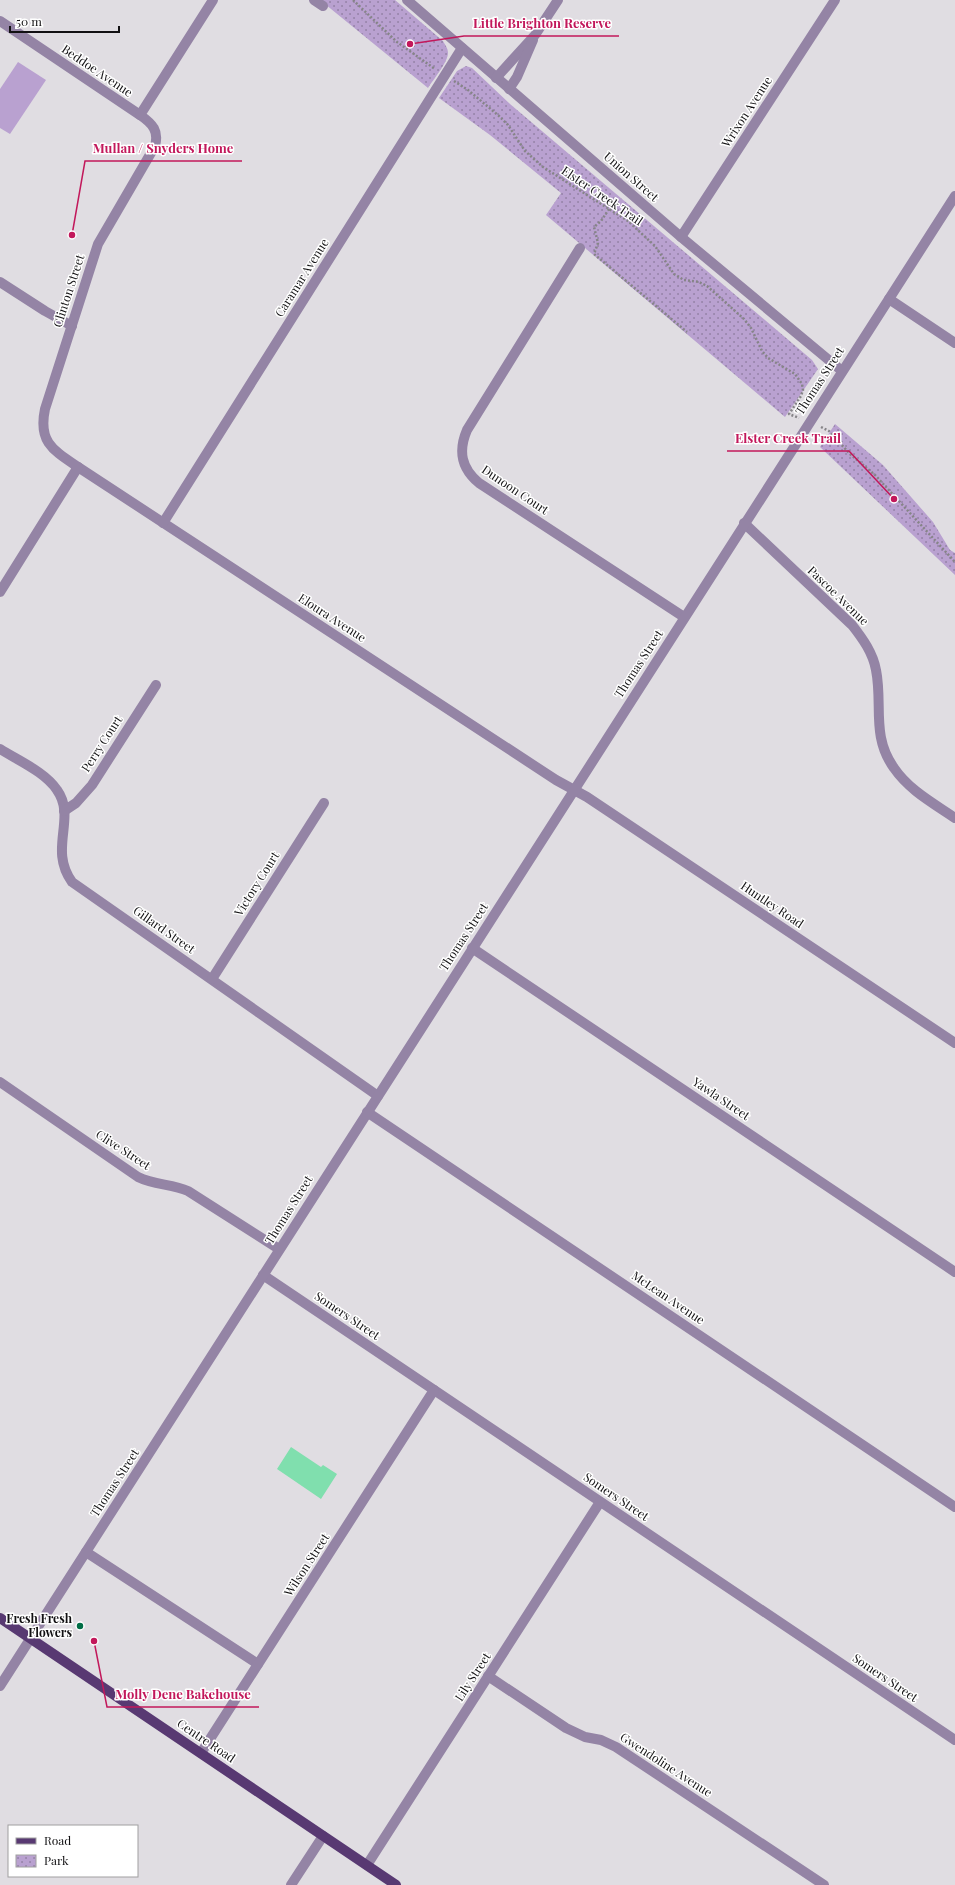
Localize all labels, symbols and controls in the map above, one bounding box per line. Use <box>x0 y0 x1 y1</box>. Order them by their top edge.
scale bar <box>10 8 119 34</box>
callout: Little Brighton Reserve <box>464 11 619 36</box>
text: 50 m <box>16 13 42 29</box>
text: Little Brighton Reserve <box>473 14 612 31</box>
street label: Beddoe Avenue <box>59 41 136 100</box>
street label: Wrixon Avenue <box>717 73 775 151</box>
callout: Mullan / Snyders Home <box>85 136 242 161</box>
text: Mullan / Snyders Home <box>93 139 234 156</box>
street label: Union Street <box>601 148 663 205</box>
street label: Elster Creek Trail <box>559 162 647 229</box>
street label: Caramar Avenue <box>271 235 332 320</box>
street label: Clinton Street <box>49 252 88 329</box>
street label: Thomas Street <box>791 343 848 418</box>
callout: Elster Creek Trail <box>727 426 849 451</box>
text: Elster Creek Trail <box>735 429 841 446</box>
street label: Dunoon Court <box>479 461 553 518</box>
street label: Pascoe Avenue <box>805 562 873 628</box>
street label: Eloura Avenue <box>296 589 369 645</box>
street label: Thomas Street <box>610 626 667 701</box>
street label: Perry Court <box>77 712 126 775</box>
street label: Victory Court <box>230 848 283 919</box>
street label: Huntley Road <box>738 877 807 931</box>
street label: Thomas Street <box>435 899 492 974</box>
street label: Gillard Street <box>130 902 199 957</box>
street label: Yawla Street <box>689 1073 754 1124</box>
street label: Clive Street <box>93 1126 155 1173</box>
street label: Thomas Street <box>261 1171 316 1247</box>
street label: McLean Avenue <box>629 1267 708 1327</box>
street label: Somers Street <box>312 1287 384 1343</box>
street label: Thomas Street <box>86 1445 143 1520</box>
street label: Somers Street <box>581 1468 653 1524</box>
street label: Wilson Street <box>279 1529 333 1600</box>
place label: Fresh Fresh Flowers <box>6 1610 73 1640</box>
marker: Fresh Fresh Flowers <box>75 1621 85 1631</box>
street label: Lily Street <box>450 1648 494 1704</box>
street label: Somers Street <box>850 1649 922 1705</box>
callout: Molly Dene Bakehouse <box>107 1682 259 1707</box>
text: Molly Dene Bakehouse <box>115 1685 251 1702</box>
street label: Centre Road <box>174 1715 239 1766</box>
street label: Gwendoline Avenue <box>617 1728 716 1800</box>
legend <box>8 1825 138 1877</box>
text: Road <box>44 1832 71 1848</box>
text: Park <box>44 1852 69 1868</box>

